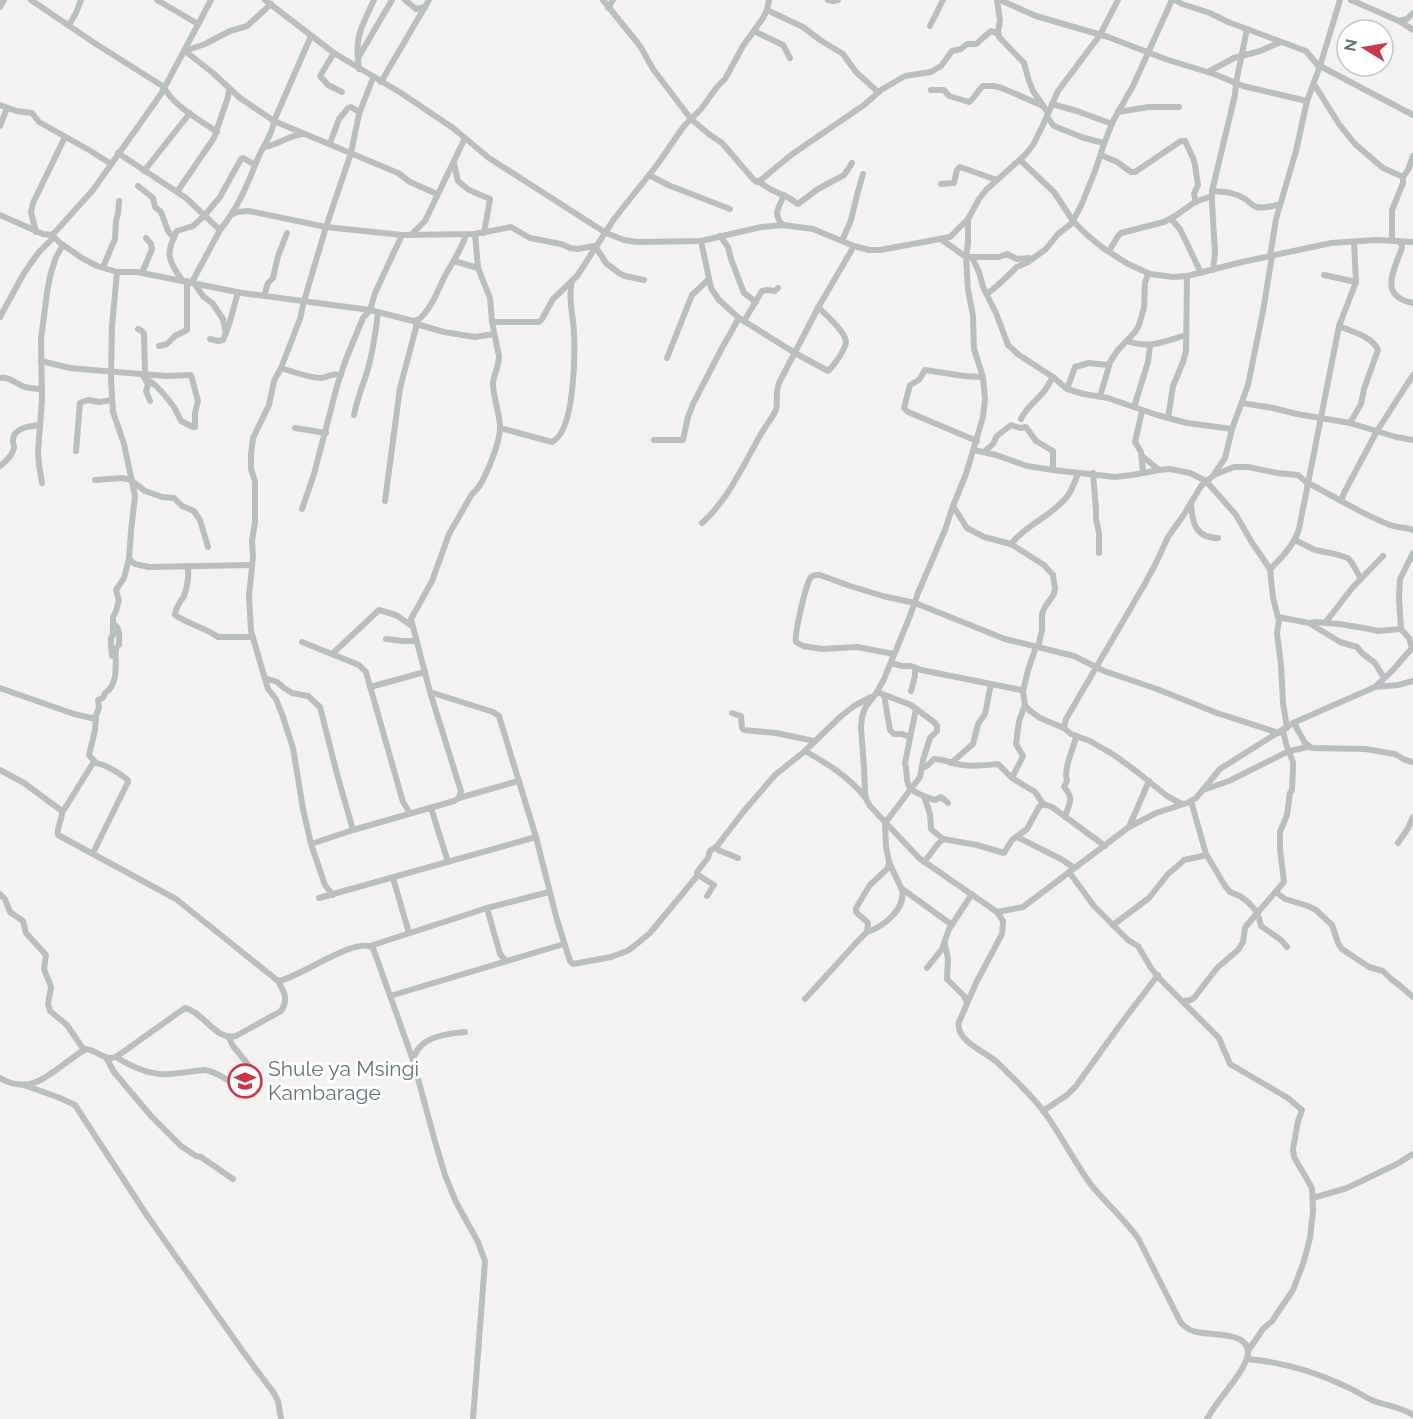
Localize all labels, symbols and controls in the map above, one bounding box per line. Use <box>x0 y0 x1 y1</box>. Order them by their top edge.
north arrow <box>1335 18 1395 78</box>
text: N <box>1340 37 1361 53</box>
place label: Shule ya Msingi Kambarage <box>268 1056 419 1105</box>
school or university icon: Shule ya Msingi Kambarage <box>227 1063 263 1099</box>

